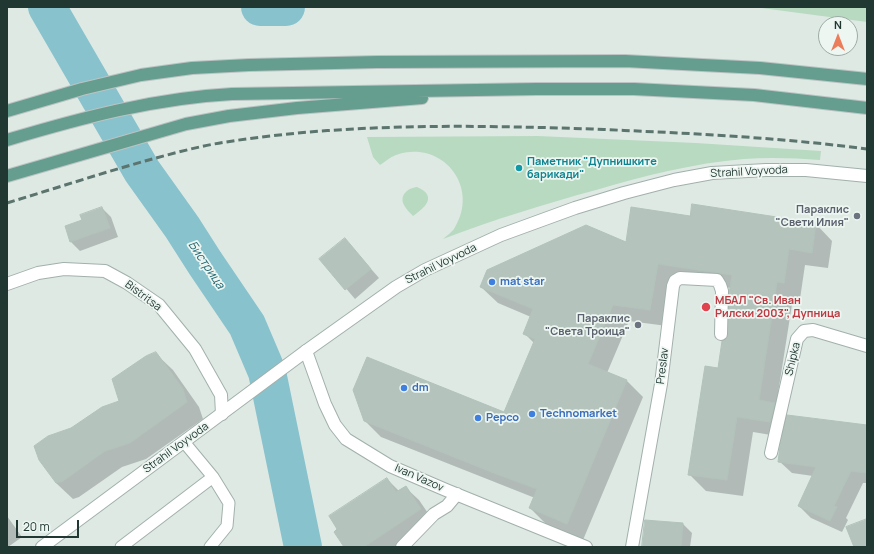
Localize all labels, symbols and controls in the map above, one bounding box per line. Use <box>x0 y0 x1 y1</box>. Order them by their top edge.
north arrow <box>818 16 858 56</box>
text: N <box>834 17 842 32</box>
place label: Паметник "Дупнишките барикади" <box>527 155 657 181</box>
marker: Паметник "Дупнишките барикади" <box>514 163 524 173</box>
street label: Strahil Voyvoda <box>710 163 788 181</box>
place label: Параклис "Свети Илия" <box>776 203 849 229</box>
marker: Параклис "Свети Илия" <box>852 211 862 221</box>
water label: Бистрица <box>185 238 227 292</box>
street label: Strahil Voyvoda <box>403 241 479 287</box>
place label: mat star <box>500 275 545 289</box>
marker: mat star <box>487 277 497 287</box>
street label: Bistritsa <box>122 278 164 314</box>
place label: МБАЛ "Св. Иван Рилски 2003", Дупница <box>715 294 840 320</box>
marker: МБАЛ "Св. Иван Рилски 2003", Дупница <box>700 301 712 313</box>
place label: Параклис "Света Троица" <box>545 312 630 338</box>
marker: Параклис "Света Троица" <box>633 320 643 330</box>
street label: Shipka <box>782 341 804 377</box>
street label: Preslav <box>654 347 672 385</box>
place label: dm <box>412 381 429 395</box>
marker: dm <box>399 383 409 393</box>
place label: Technomarket <box>540 407 617 421</box>
marker: Technomarket <box>527 409 537 419</box>
place label: Pepco <box>486 411 519 425</box>
marker: Pepco <box>473 413 483 423</box>
street label: Strahil Voyvoda <box>141 420 211 476</box>
street label: Ivan Vazov <box>392 461 446 495</box>
scale bar <box>18 512 81 538</box>
text: 20 m <box>23 518 50 535</box>

